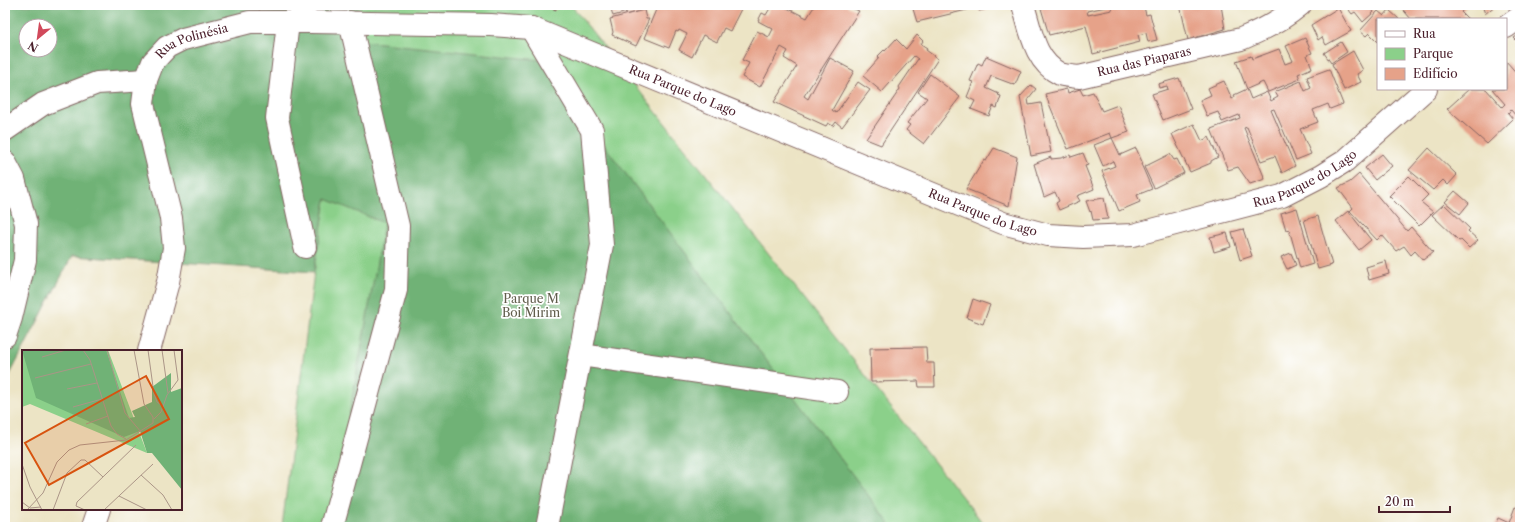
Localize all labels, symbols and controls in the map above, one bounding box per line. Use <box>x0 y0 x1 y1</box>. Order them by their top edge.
north arrow <box>18 18 58 58</box>
legend <box>1377 18 1507 90</box>
street label: Rua Polinésia <box>152 20 230 61</box>
text: Rua <box>1413 26 1436 41</box>
text: N <box>25 38 41 55</box>
street label: Rua das Piaparas <box>1096 43 1192 79</box>
text: Parque <box>1413 46 1454 61</box>
street label: Rua Parque do Lago <box>627 61 739 119</box>
text: Edifício <box>1413 66 1458 81</box>
street label: Rua Parque do Lago <box>1251 146 1359 210</box>
street label: Rua Parque do Lago <box>926 185 1039 239</box>
park label: Parque M Boi Mirim <box>502 291 560 320</box>
inset map <box>22 350 182 510</box>
scale bar <box>1379 488 1450 514</box>
text: 20 m <box>1385 494 1414 509</box>

